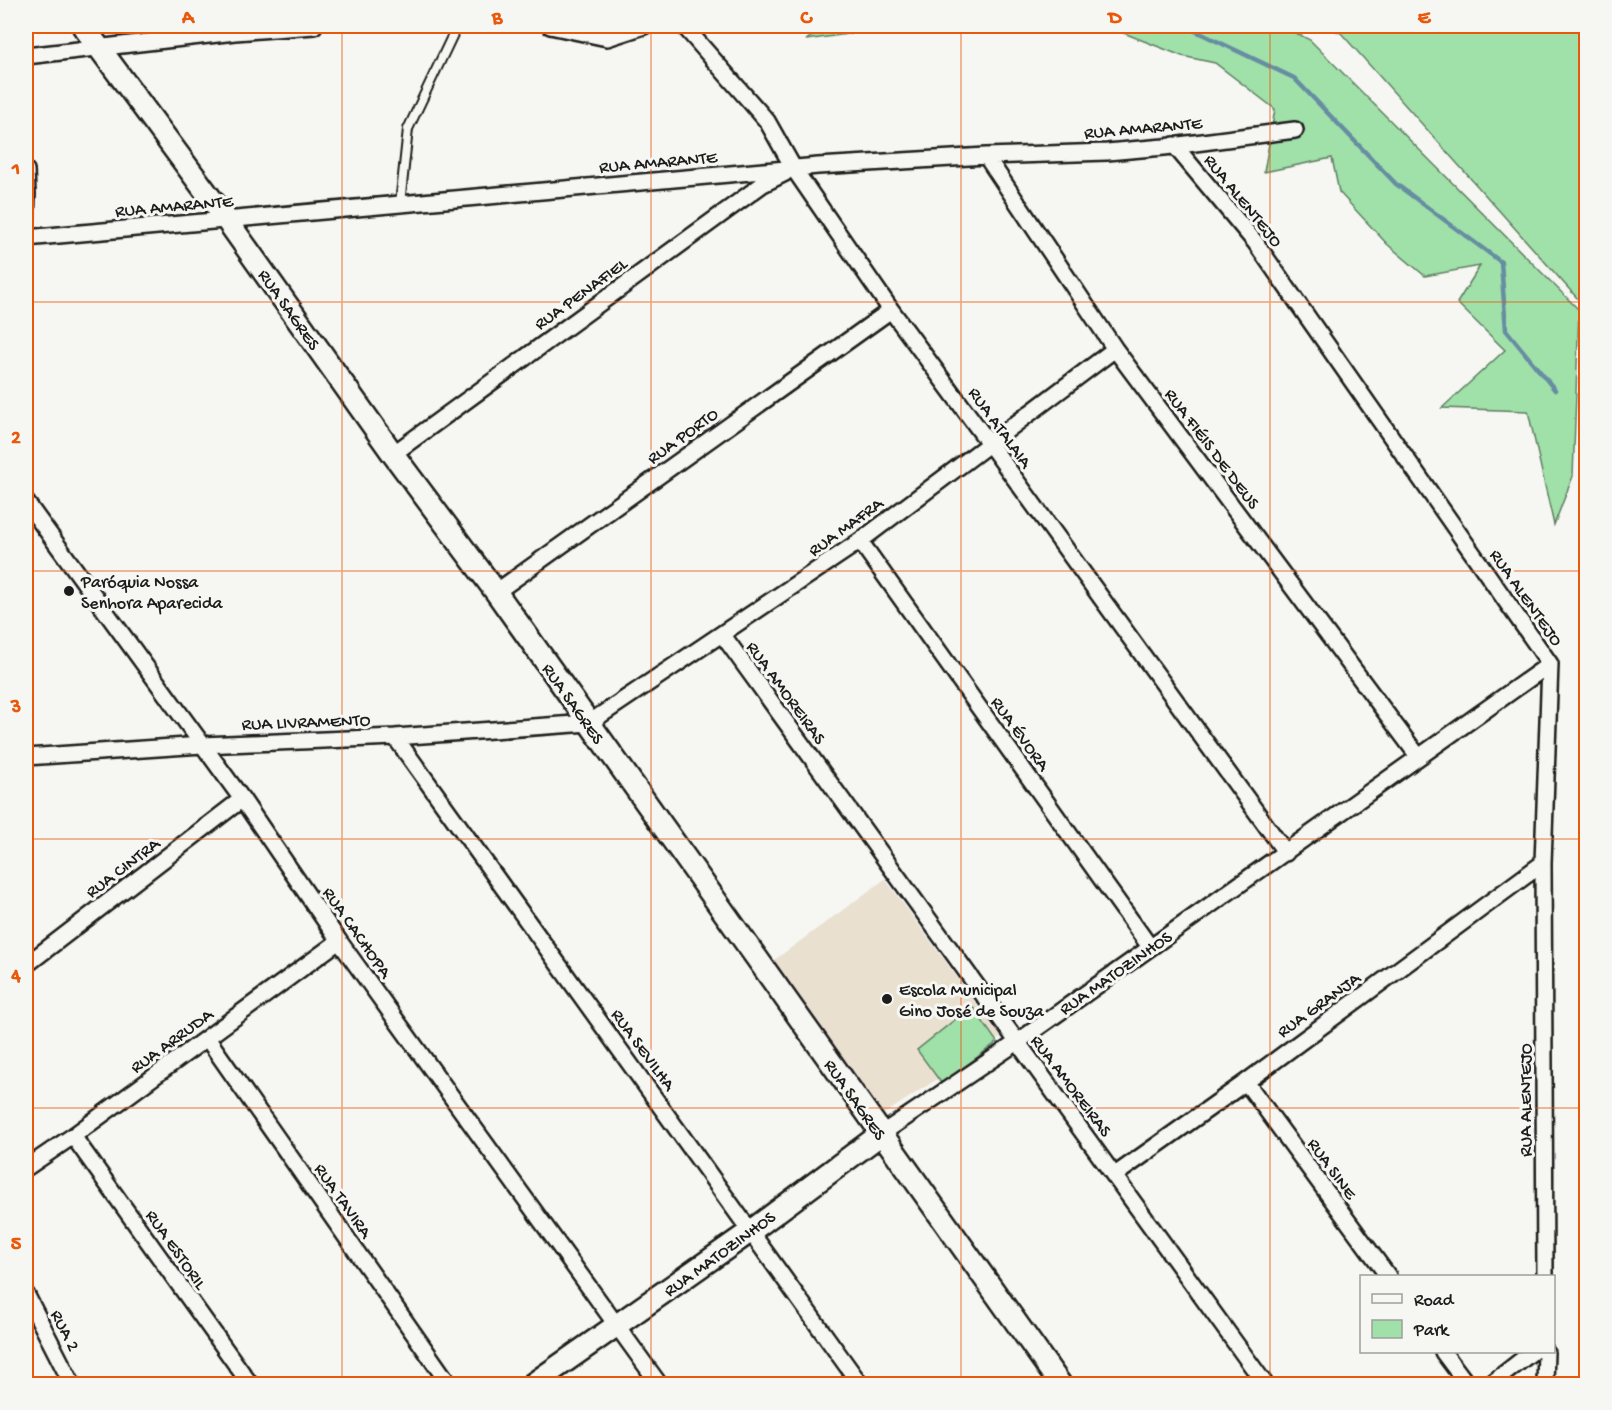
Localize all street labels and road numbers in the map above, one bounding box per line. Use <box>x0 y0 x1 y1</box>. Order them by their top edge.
street label: RUA AMARANTE <box>1083 114 1204 145</box>
street label: RUA AMARANTE <box>598 148 719 179</box>
street label: RUA ALENTEJO <box>1198 151 1286 252</box>
street label: RUA AMARANTE <box>114 192 235 223</box>
street label: RUA PENAFIEL <box>531 254 633 336</box>
street label: RUA SAGRES <box>252 266 324 355</box>
street label: RUA ATALAIA <box>963 384 1036 474</box>
street label: RUA FIÉIS DE DEUS <box>1159 385 1263 514</box>
street label: RUA PORTO <box>644 404 723 470</box>
street label: RUA MAFRA <box>805 493 889 562</box>
street label: RUA ALENTEJO <box>1484 546 1566 651</box>
street label: RUA AMOREIRAS <box>741 638 830 750</box>
street label: RUA SAGRES <box>536 660 608 749</box>
street label: RUA ÉVORA <box>985 693 1054 777</box>
street label: RUA LIVRAMENTO <box>241 711 371 736</box>
street label: RUA CINTRA <box>82 833 166 904</box>
street label: RUA CACHOPA <box>317 884 396 984</box>
street label: RUA MATOZINHOS <box>1056 927 1177 1021</box>
street label: RUA GRANJA <box>1274 968 1366 1043</box>
street label: RUA ARRUDA <box>127 1004 219 1079</box>
street label: RUA SEVILHA <box>605 1005 680 1097</box>
street label: RUA AMOREIRAS <box>1025 1031 1115 1142</box>
street label: RUA ALENTEJO <box>1517 1043 1538 1157</box>
street label: RUA SAGRES <box>818 1056 890 1145</box>
street label: RUA SINE <box>1302 1135 1361 1205</box>
street label: RUA TAVIRA <box>309 1160 376 1244</box>
street label: RUA ESTORIL <box>140 1207 211 1295</box>
street label: RUA MATOZINHOS <box>661 1207 781 1303</box>
street label: RUA 2 <box>45 1307 83 1355</box>

